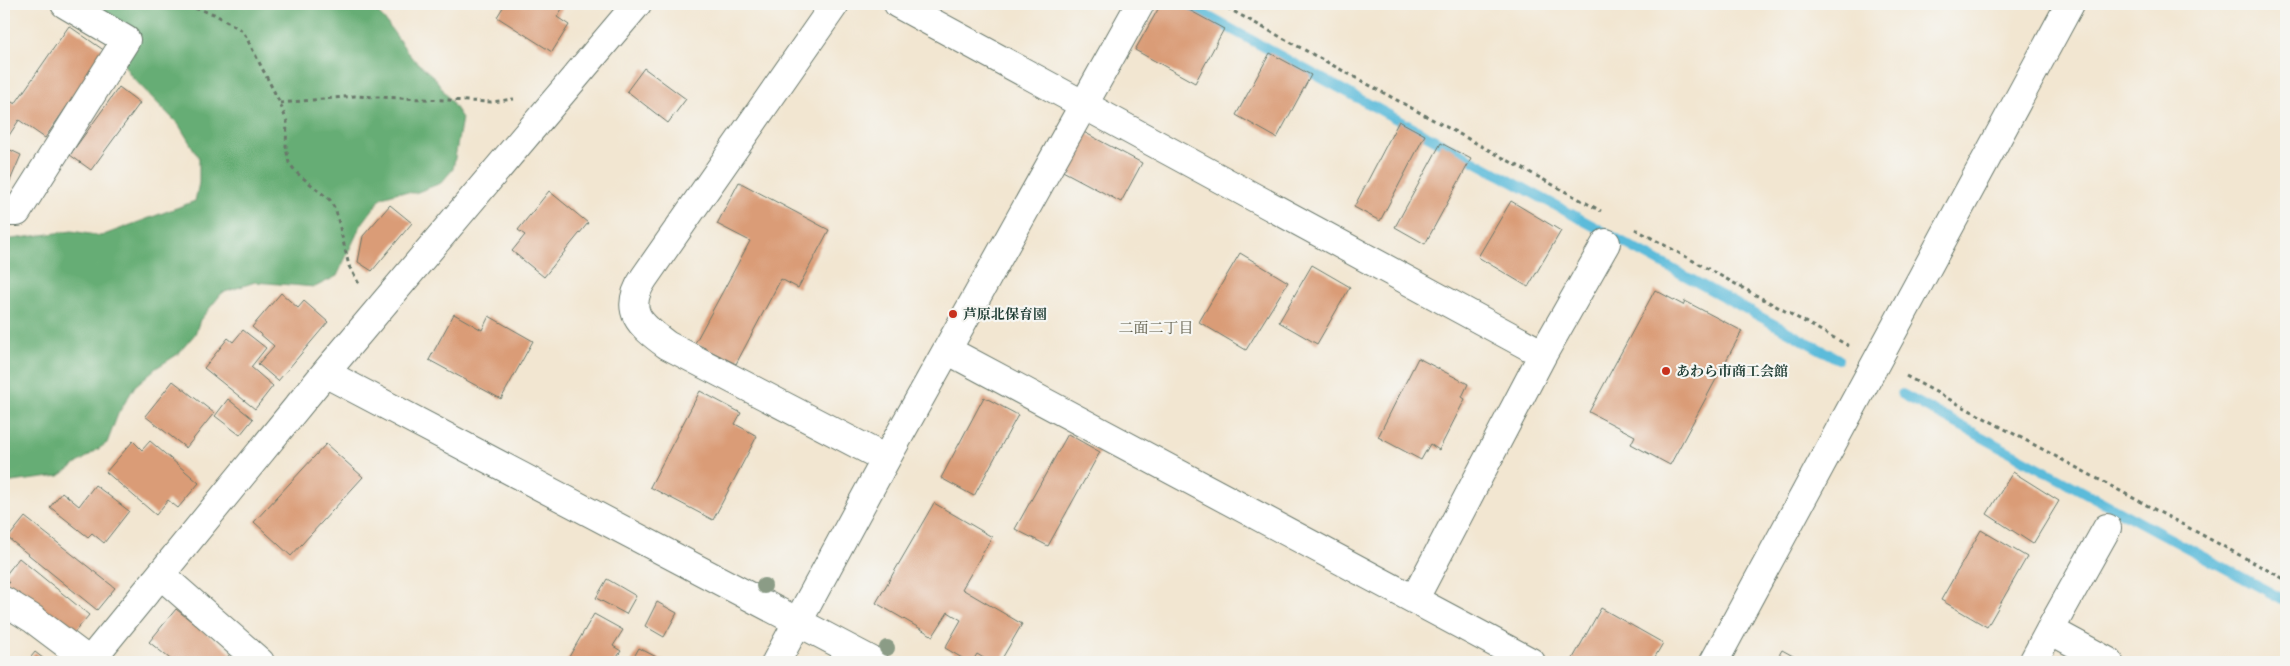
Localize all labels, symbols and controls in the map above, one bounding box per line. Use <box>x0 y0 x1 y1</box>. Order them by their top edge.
place label: 芦原北保育園 <box>963 306 1047 323</box>
marker: 芦原北保育園 <box>947 308 959 320</box>
district label: 二面二丁目 <box>1118 319 1194 337</box>
place label: あわら市商工会館 <box>1676 363 1788 380</box>
marker: あわら市商工会館 <box>1660 365 1672 377</box>

